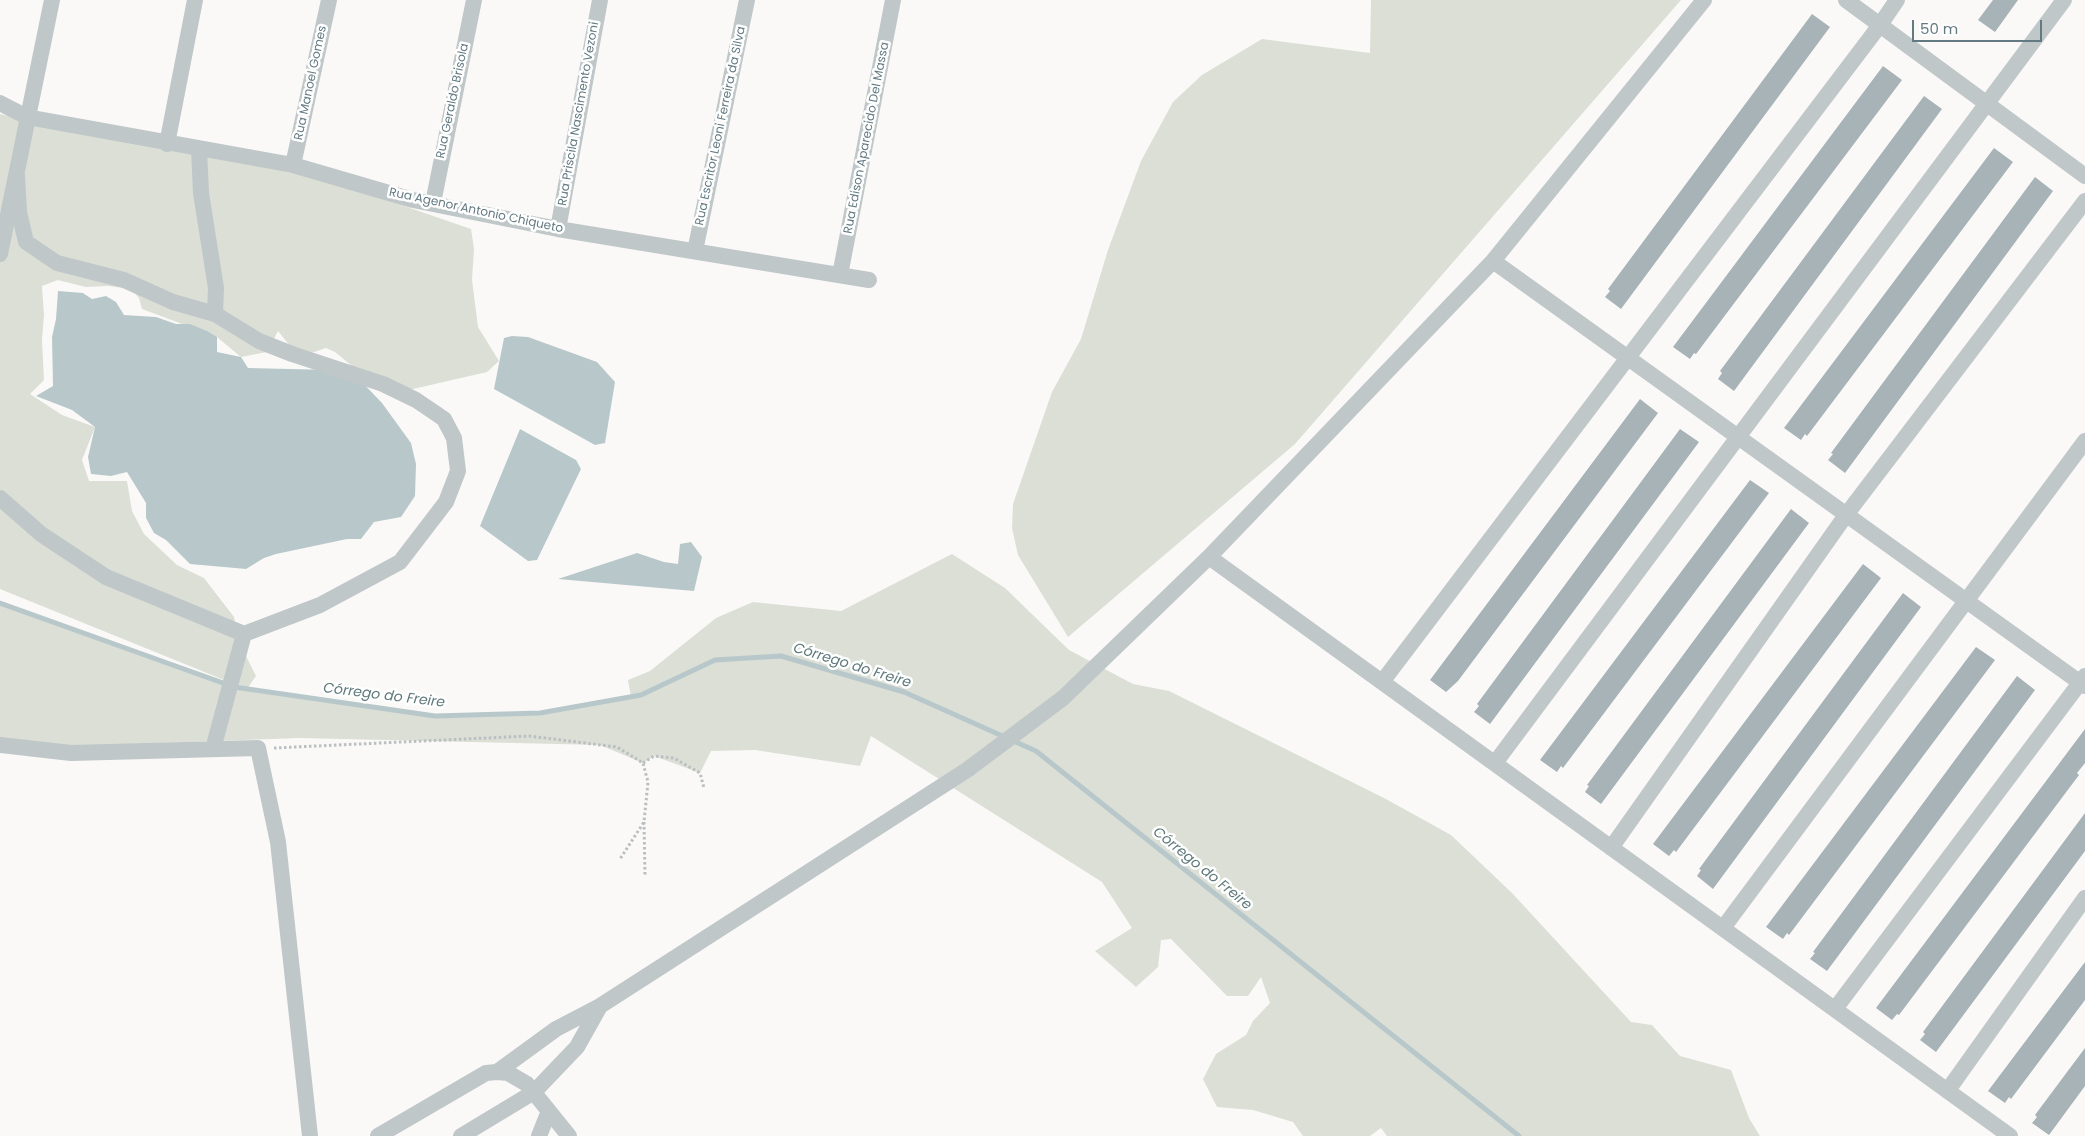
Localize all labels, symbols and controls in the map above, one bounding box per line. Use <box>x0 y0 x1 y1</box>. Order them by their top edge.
scale bar <box>1915 10 2045 42</box>
text: 50 m <box>1920 18 1958 39</box>
street label: Rua Priscila Nascimento Vezoni <box>556 21 602 207</box>
street label: Rua Manoel Gomes <box>292 24 330 142</box>
street label: Rua Escritor Leoni Ferreira da Silva <box>693 25 749 227</box>
street label: Rua Edison Aparecido Del Massa <box>841 41 893 235</box>
street label: Rua Geraldo Brisola <box>434 42 472 160</box>
street label: Rua Agenor Antonio Chiqueto <box>388 186 564 236</box>
water label: Córrego do Freire <box>791 640 913 692</box>
water label: Córrego do Freire <box>322 680 446 712</box>
water label: Córrego do Freire <box>1149 824 1255 914</box>

